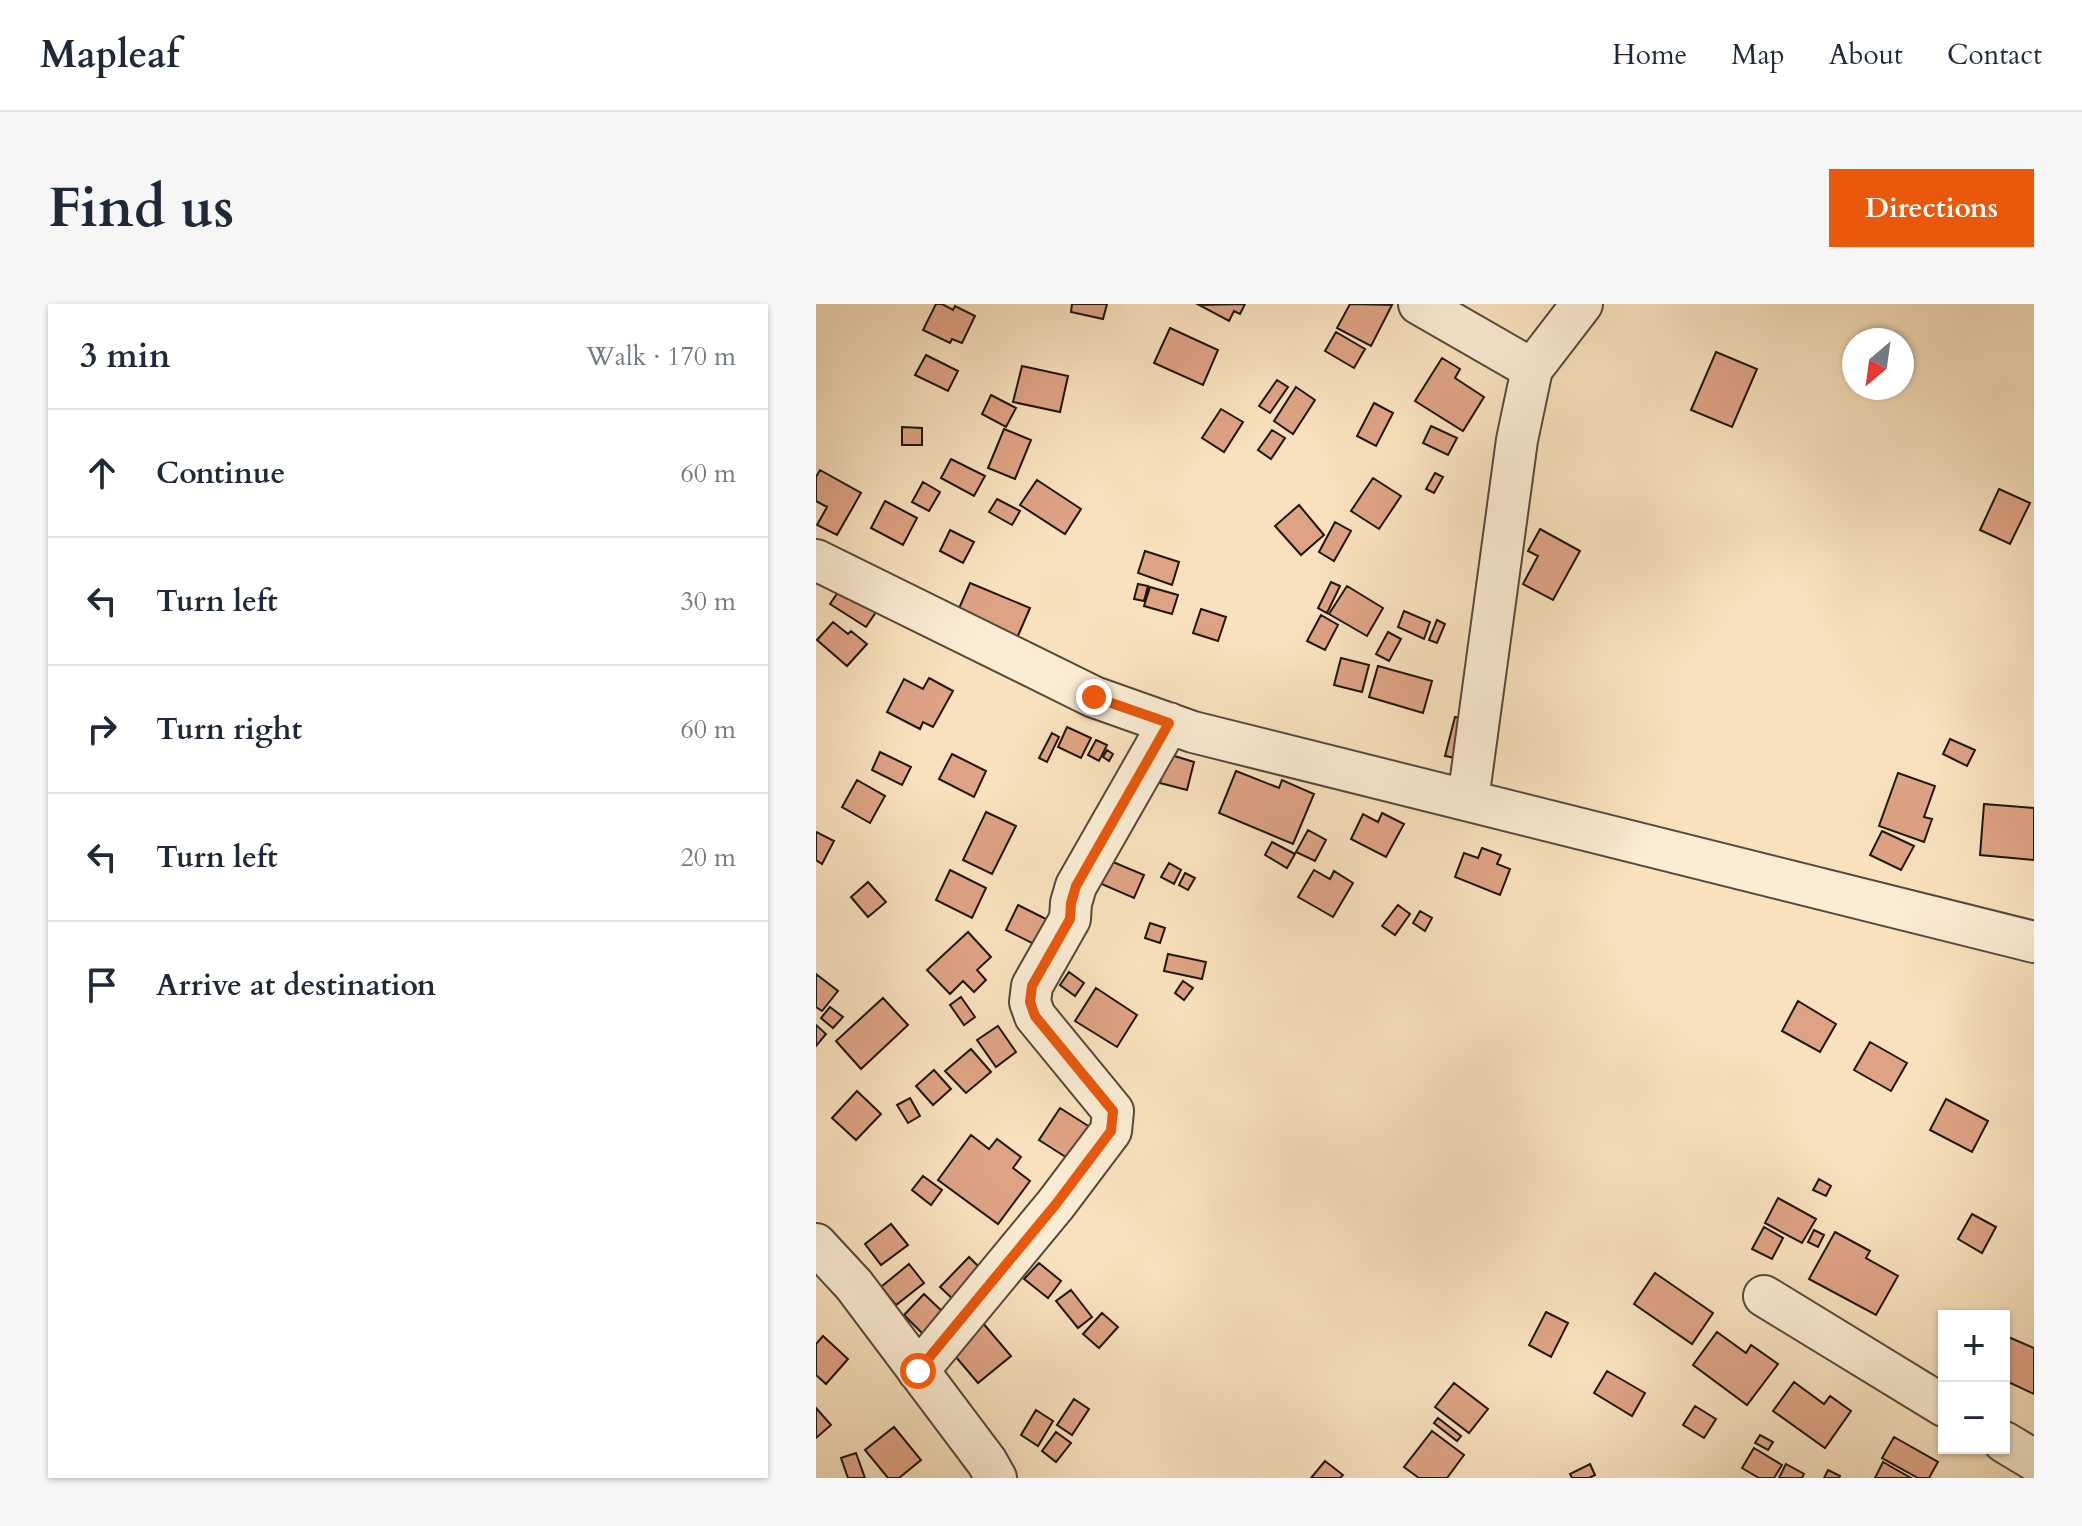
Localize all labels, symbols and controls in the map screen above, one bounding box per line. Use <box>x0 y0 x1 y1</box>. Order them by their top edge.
text: Mapleaf <box>40 29 179 81</box>
text: Home <box>1612 36 1687 74</box>
text: Map <box>1731 36 1785 74</box>
text: About <box>1829 36 1903 74</box>
text: Contact <box>1947 36 2042 74</box>
button: Directions <box>1829 169 2034 247</box>
text: Find us <box>48 171 234 246</box>
north arrow <box>1842 328 1914 400</box>
text: 3 min <box>80 333 171 379</box>
text: Walk · 170 m <box>586 339 736 374</box>
icon: ahead <box>80 451 124 495</box>
text: Continue <box>156 453 285 494</box>
text: 60 m <box>680 456 736 491</box>
icon: left <box>80 579 124 623</box>
text: Turn left <box>156 581 278 622</box>
text: 30 m <box>680 584 736 619</box>
route end <box>1076 679 1112 715</box>
icon: right <box>80 707 124 751</box>
text: Turn right <box>156 709 302 750</box>
text: 60 m <box>680 712 736 747</box>
icon: left <box>80 835 124 879</box>
text: Turn left <box>156 837 278 878</box>
text: 20 m <box>680 840 736 875</box>
icon: arrive <box>80 963 124 1007</box>
text: Arrive at destination <box>156 965 436 1006</box>
map controls <box>1938 1310 2010 1454</box>
button: + <box>1938 1310 2010 1382</box>
route start <box>900 1353 936 1389</box>
button: − <box>1938 1382 2010 1454</box>

